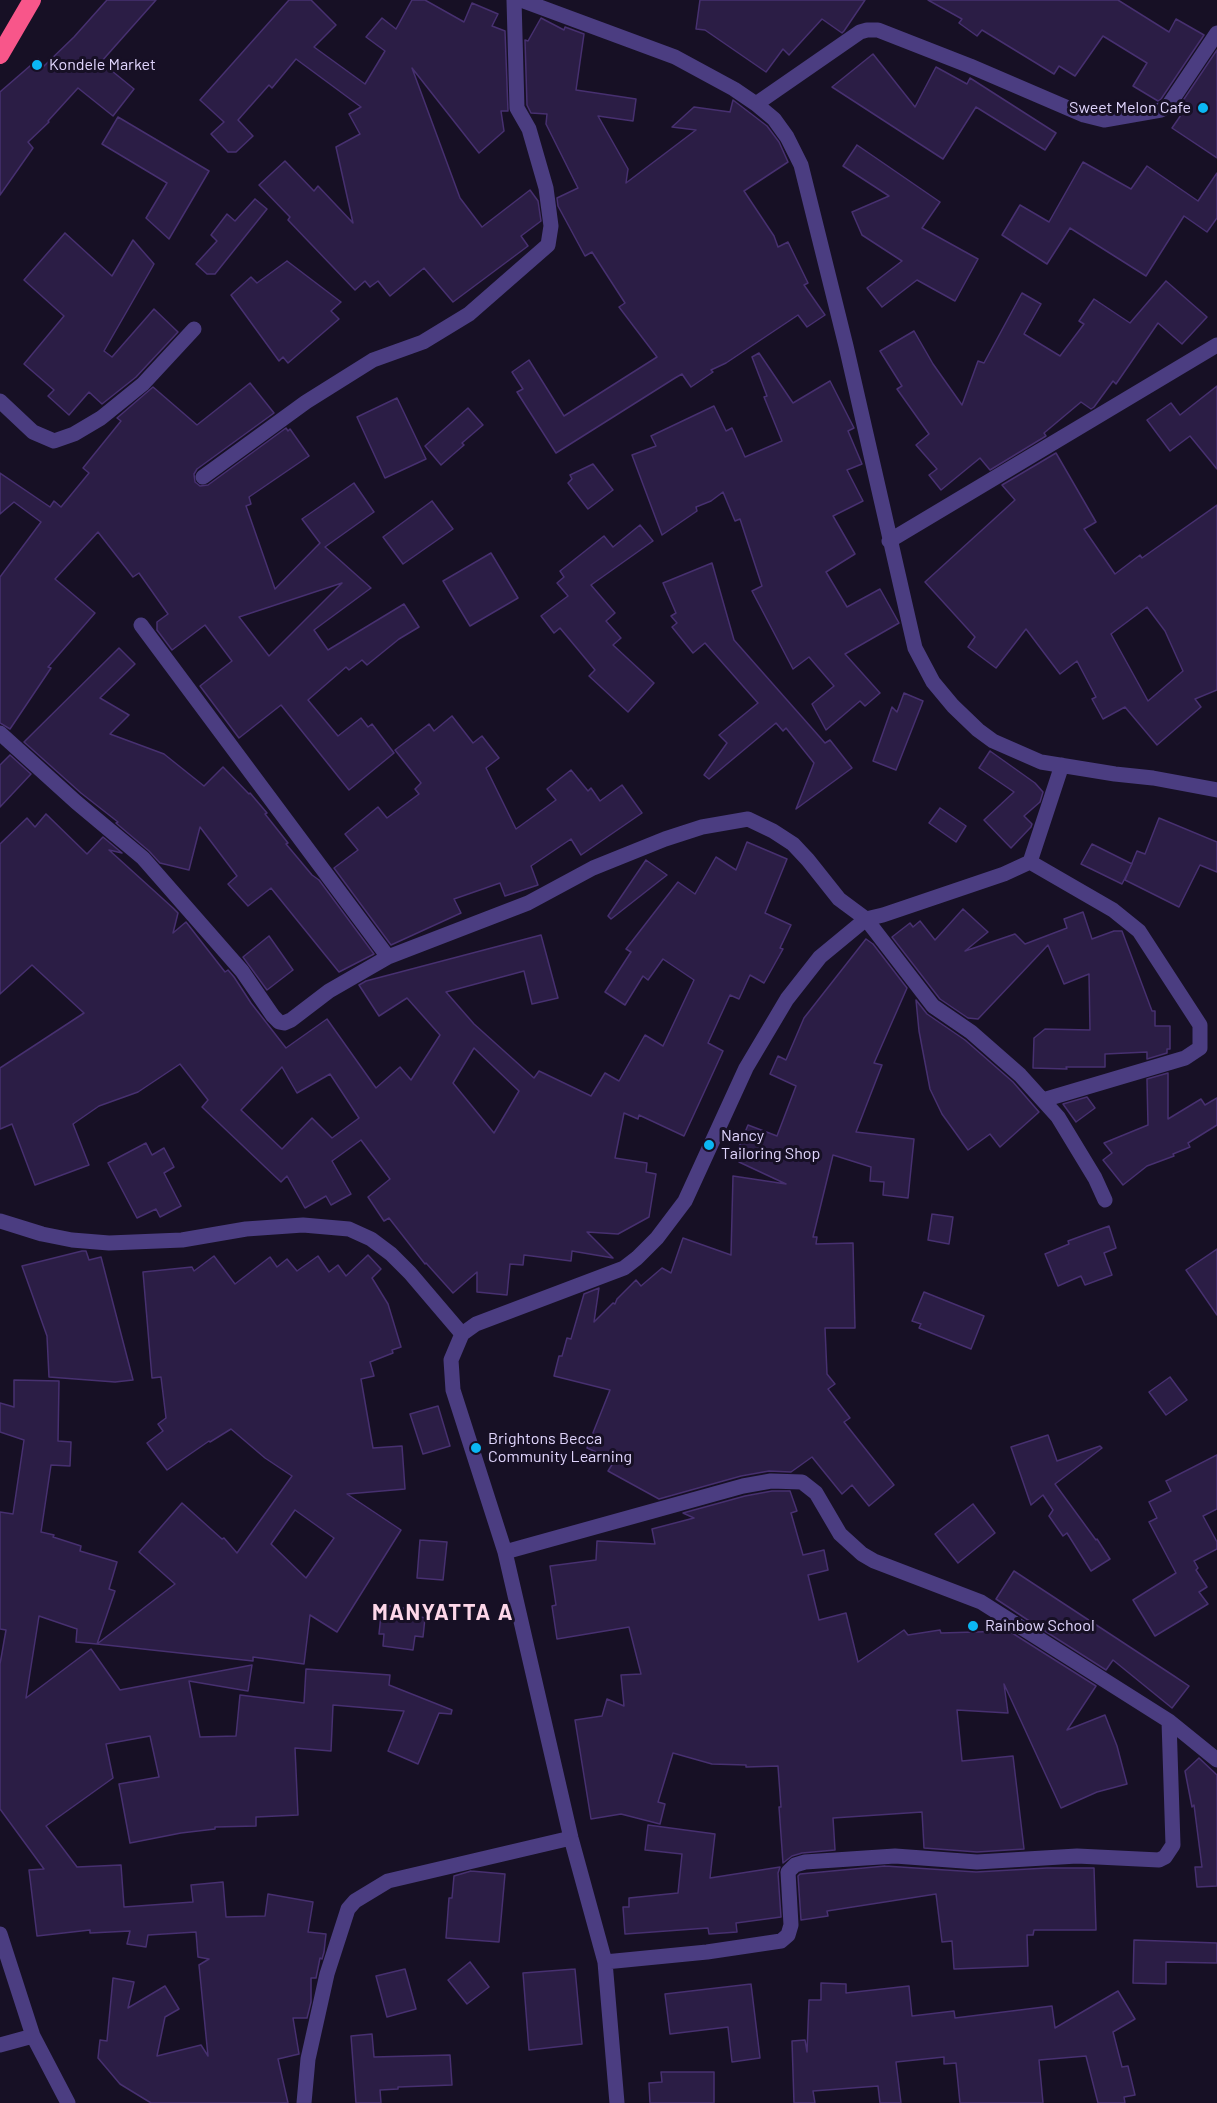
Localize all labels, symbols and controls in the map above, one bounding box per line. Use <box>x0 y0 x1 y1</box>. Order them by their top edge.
place label: Kondele Market <box>49 55 156 75</box>
marker: Kondele Market <box>30 58 44 72</box>
place label: Sweet Melon Cafe <box>1069 98 1191 118</box>
marker: Sweet Melon Cafe <box>1196 101 1210 115</box>
place label: Nancy Tailoring Shop <box>721 1126 820 1164</box>
marker: Nancy Tailoring Shop <box>702 1138 716 1152</box>
place label: Brightons Becca Community Learning <box>488 1429 632 1467</box>
marker: Brightons Becca Community Learning <box>469 1441 483 1455</box>
district label: MANYATTA A <box>372 1600 514 1626</box>
place label: Rainbow School <box>985 1616 1095 1636</box>
marker: Rainbow School <box>966 1619 980 1633</box>

